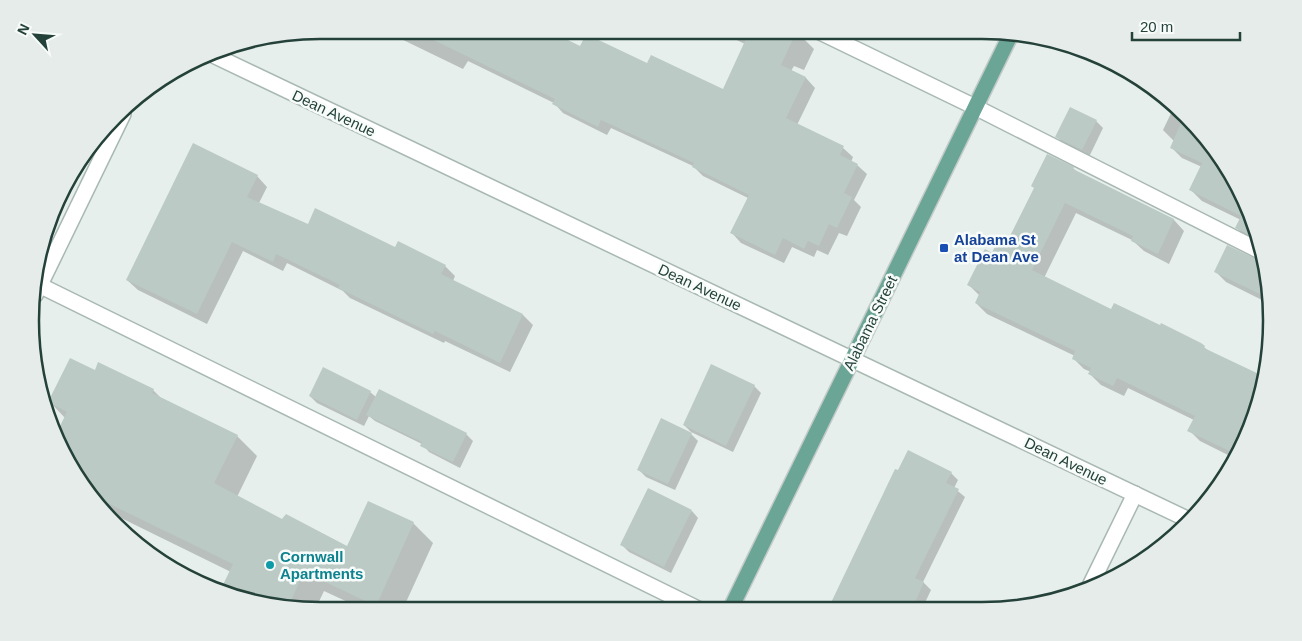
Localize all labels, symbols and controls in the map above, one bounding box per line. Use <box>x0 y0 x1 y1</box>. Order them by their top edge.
north arrow <box>10 10 60 60</box>
scale bar <box>1132 10 1240 42</box>
text: 20 m <box>1140 18 1173 35</box>
text: N <box>14 21 33 37</box>
street label: Dean Avenue <box>290 86 378 140</box>
place label: Alabama St at Dean Ave <box>954 231 1039 265</box>
marker: Alabama St at Dean Ave <box>938 242 950 254</box>
street label: Dean Avenue <box>656 260 744 314</box>
street label: Alabama Street <box>840 272 901 373</box>
street label: Dean Avenue <box>1022 434 1110 488</box>
place label: Cornwall Apartments <box>280 548 363 582</box>
marker: Cornwall Apartments <box>264 559 276 571</box>

